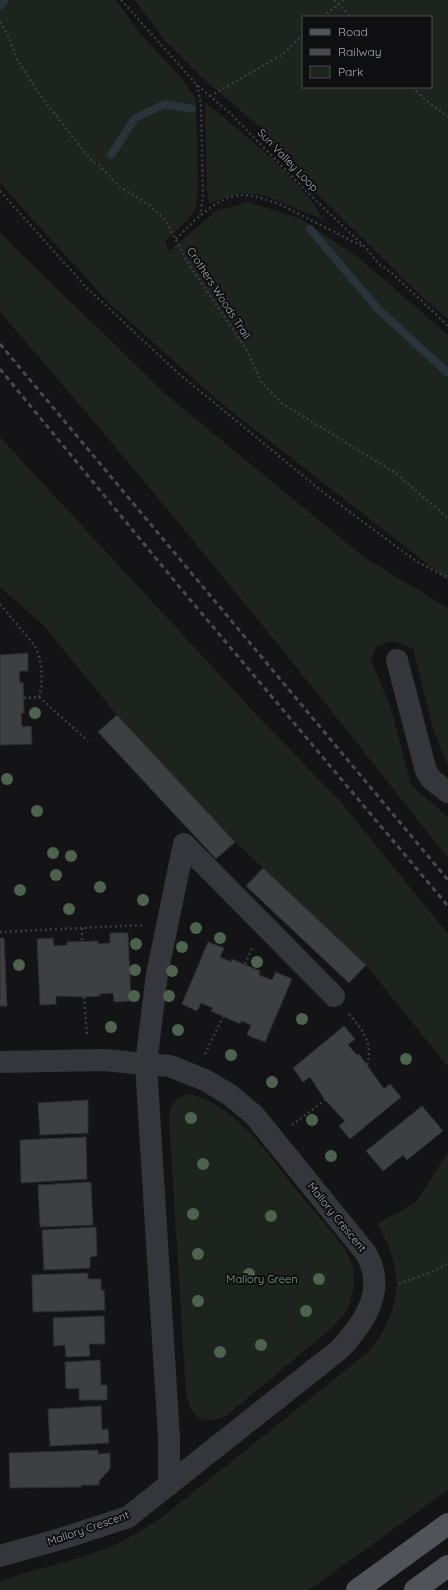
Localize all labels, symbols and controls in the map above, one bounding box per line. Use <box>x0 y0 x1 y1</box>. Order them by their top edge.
legend <box>302 16 432 88</box>
text: Road <box>338 24 368 39</box>
text: Railway <box>338 44 382 59</box>
text: Park <box>338 64 363 79</box>
street label: Sun Valley Loop <box>255 126 322 195</box>
street label: Crothers Woods Trail <box>184 244 254 342</box>
street label: Mallory Crescent <box>305 1179 369 1255</box>
park label: Mallory Green <box>226 1272 298 1286</box>
street label: Mallory Crescent <box>45 1507 131 1549</box>

